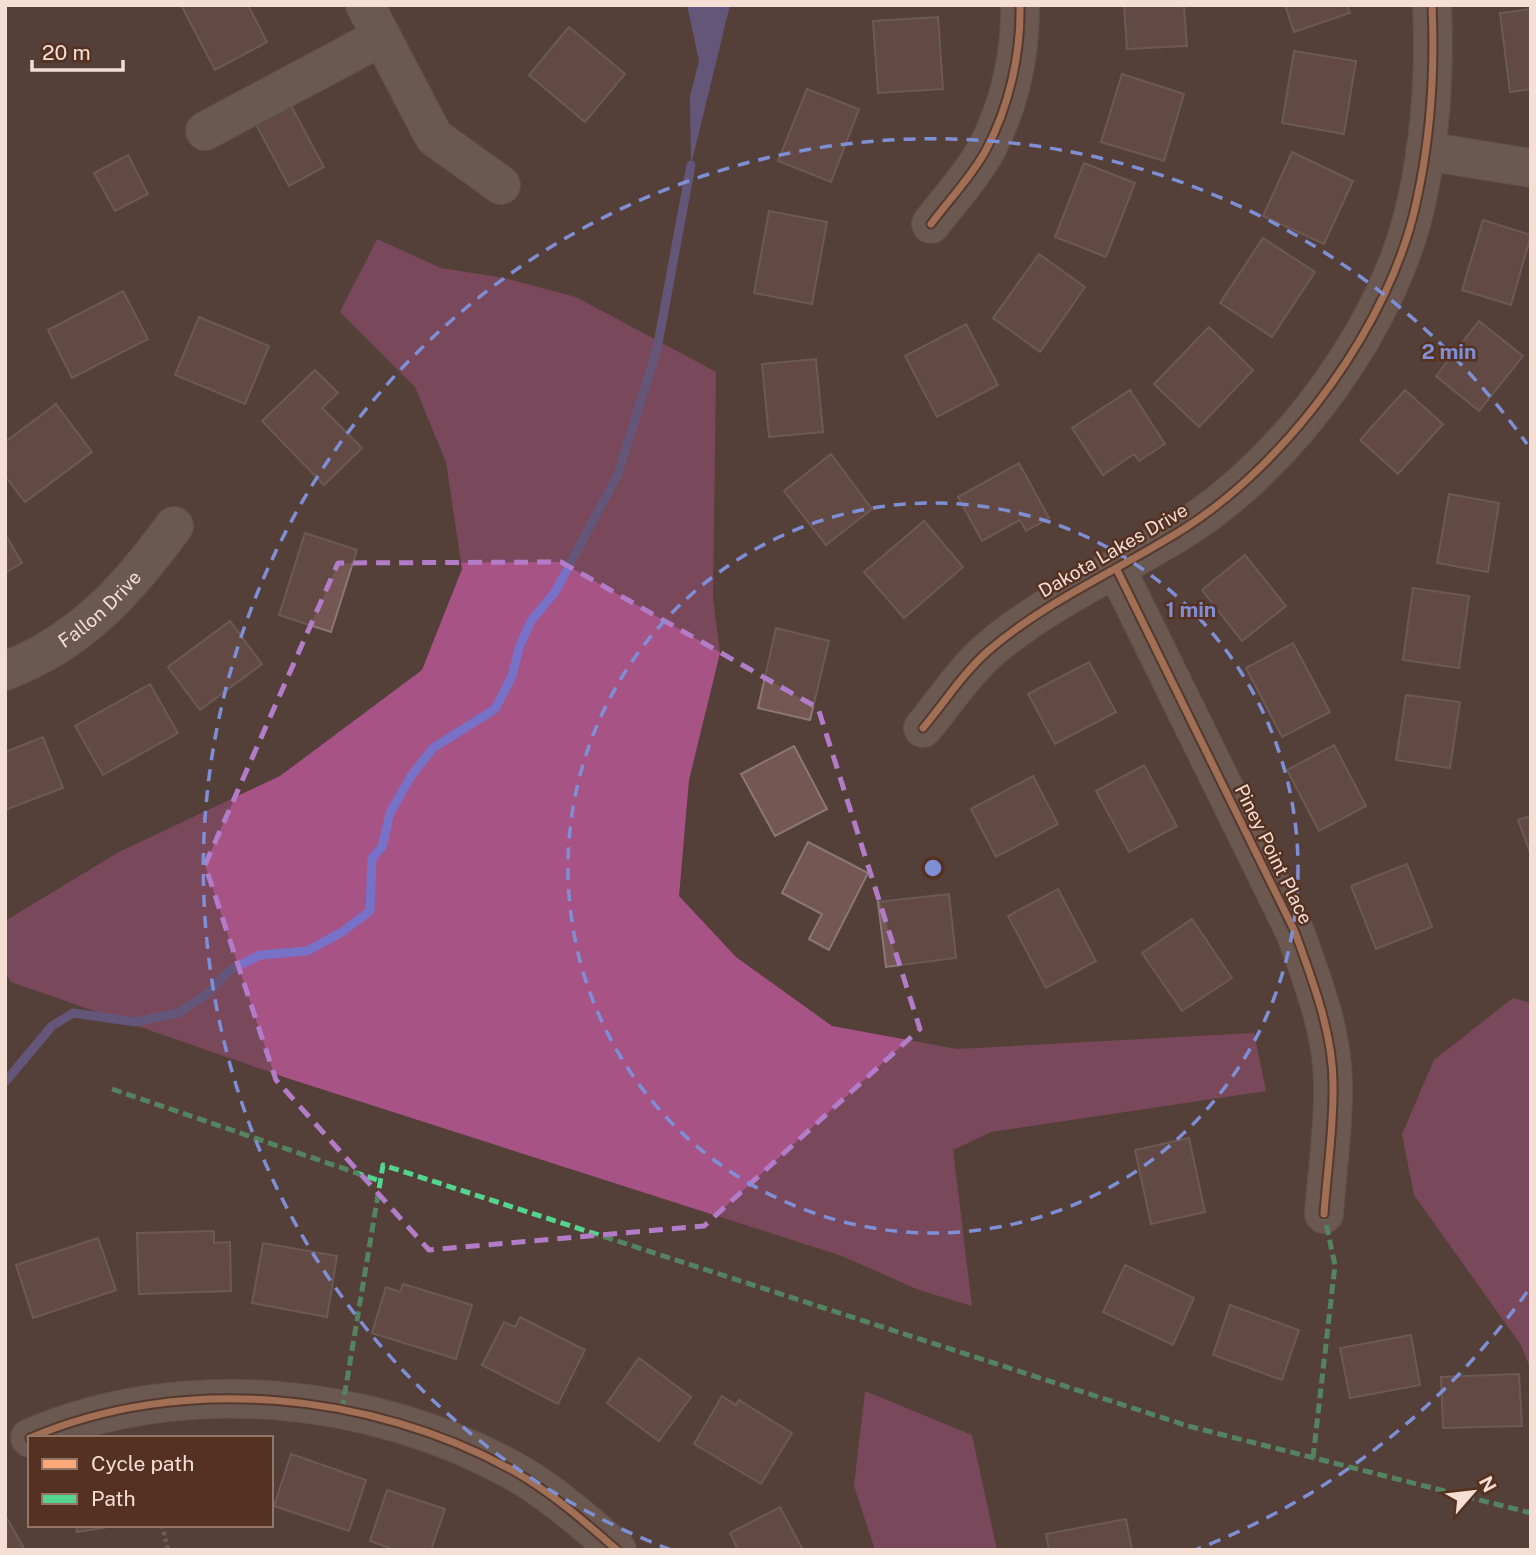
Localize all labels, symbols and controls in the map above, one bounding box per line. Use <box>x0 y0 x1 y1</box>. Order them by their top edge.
scale bar <box>32 28 122 72</box>
text: 20 m <box>42 40 91 65</box>
text: 2 min <box>1421 339 1477 364</box>
street label: Dakota Lakes Drive <box>1035 498 1191 602</box>
street label: Fallon Drive <box>54 566 145 652</box>
text: 1 min <box>1166 597 1216 622</box>
street label: Piney Point Place <box>1231 781 1317 927</box>
centre of rings <box>921 856 945 880</box>
legend <box>28 1436 273 1527</box>
text: Cycle path <box>91 1451 194 1476</box>
north arrow <box>1438 1457 1508 1527</box>
text: N <box>1475 1472 1501 1496</box>
text: Path <box>91 1486 136 1511</box>

